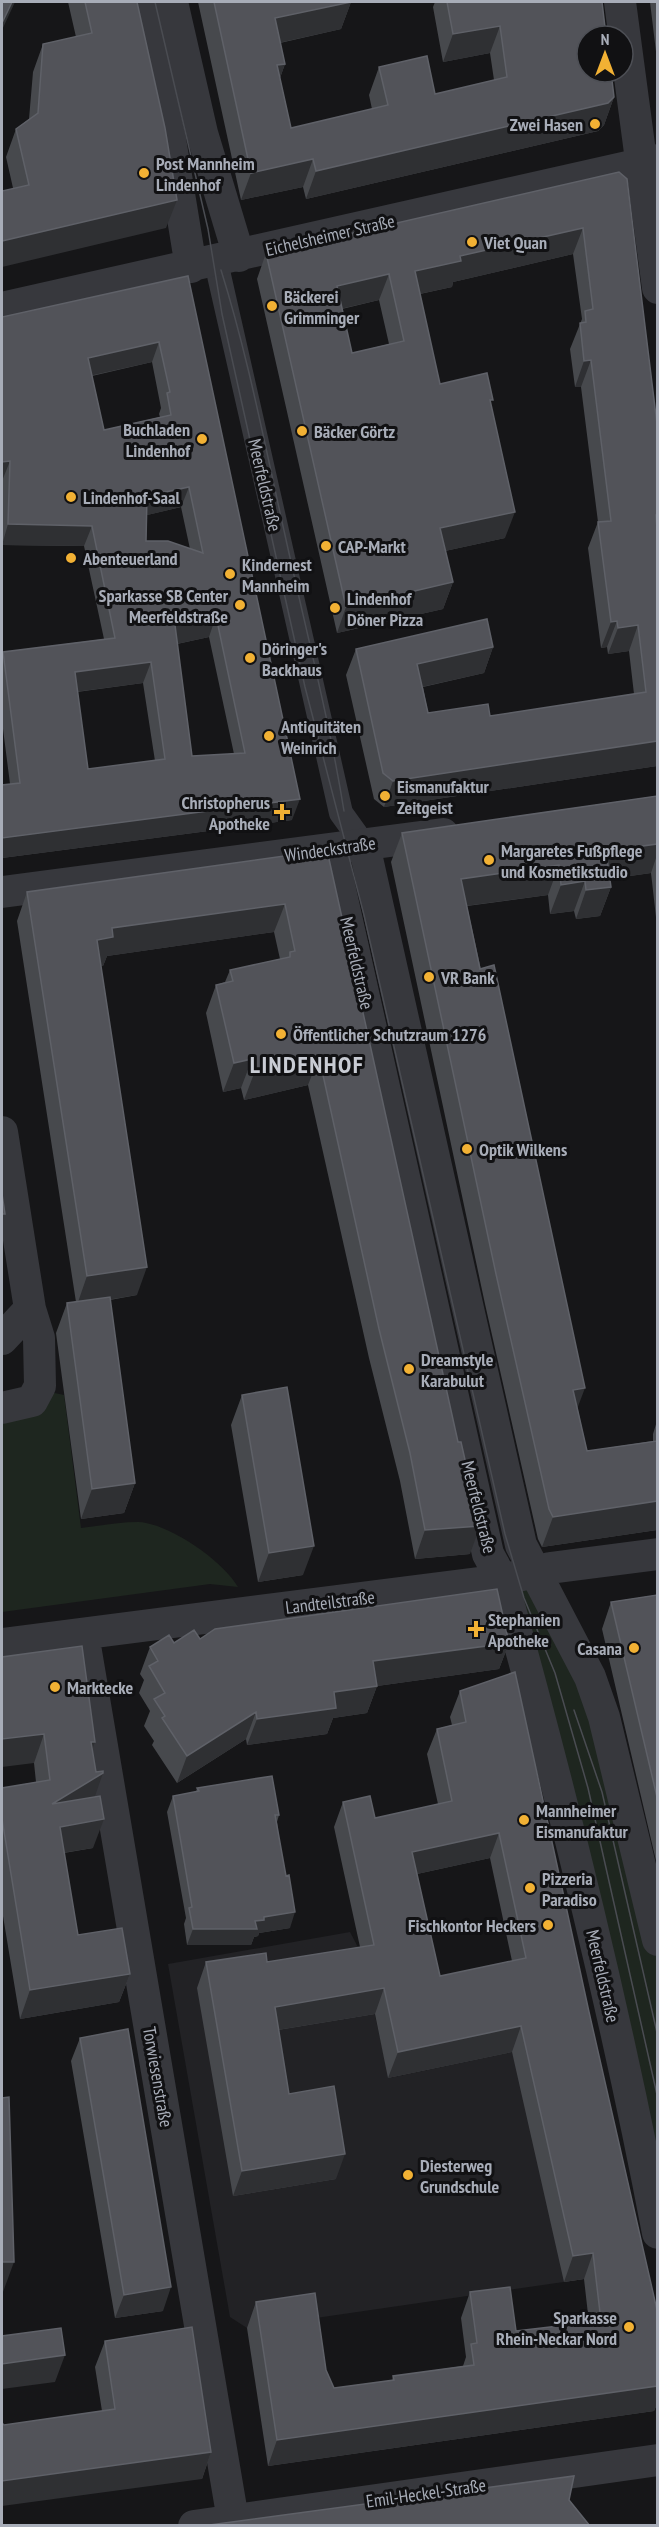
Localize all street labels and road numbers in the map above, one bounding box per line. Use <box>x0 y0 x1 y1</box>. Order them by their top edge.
street label: Eichelsheimer Straße <box>263 209 397 261</box>
street label: Meerfeldstraße <box>243 436 287 534</box>
street label: Windeckstraße <box>283 831 377 867</box>
street label: Meerfeldstraße <box>335 914 379 1012</box>
street label: Meerfeldstraße <box>456 1458 502 1556</box>
street label: Landteilstraße <box>284 1585 376 1619</box>
street label: Meerfeldstraße <box>581 1927 625 2025</box>
street label: Torwiesenstraße <box>138 2025 178 2129</box>
street label: Emil-Heckel-Straße <box>365 2473 487 2513</box>

